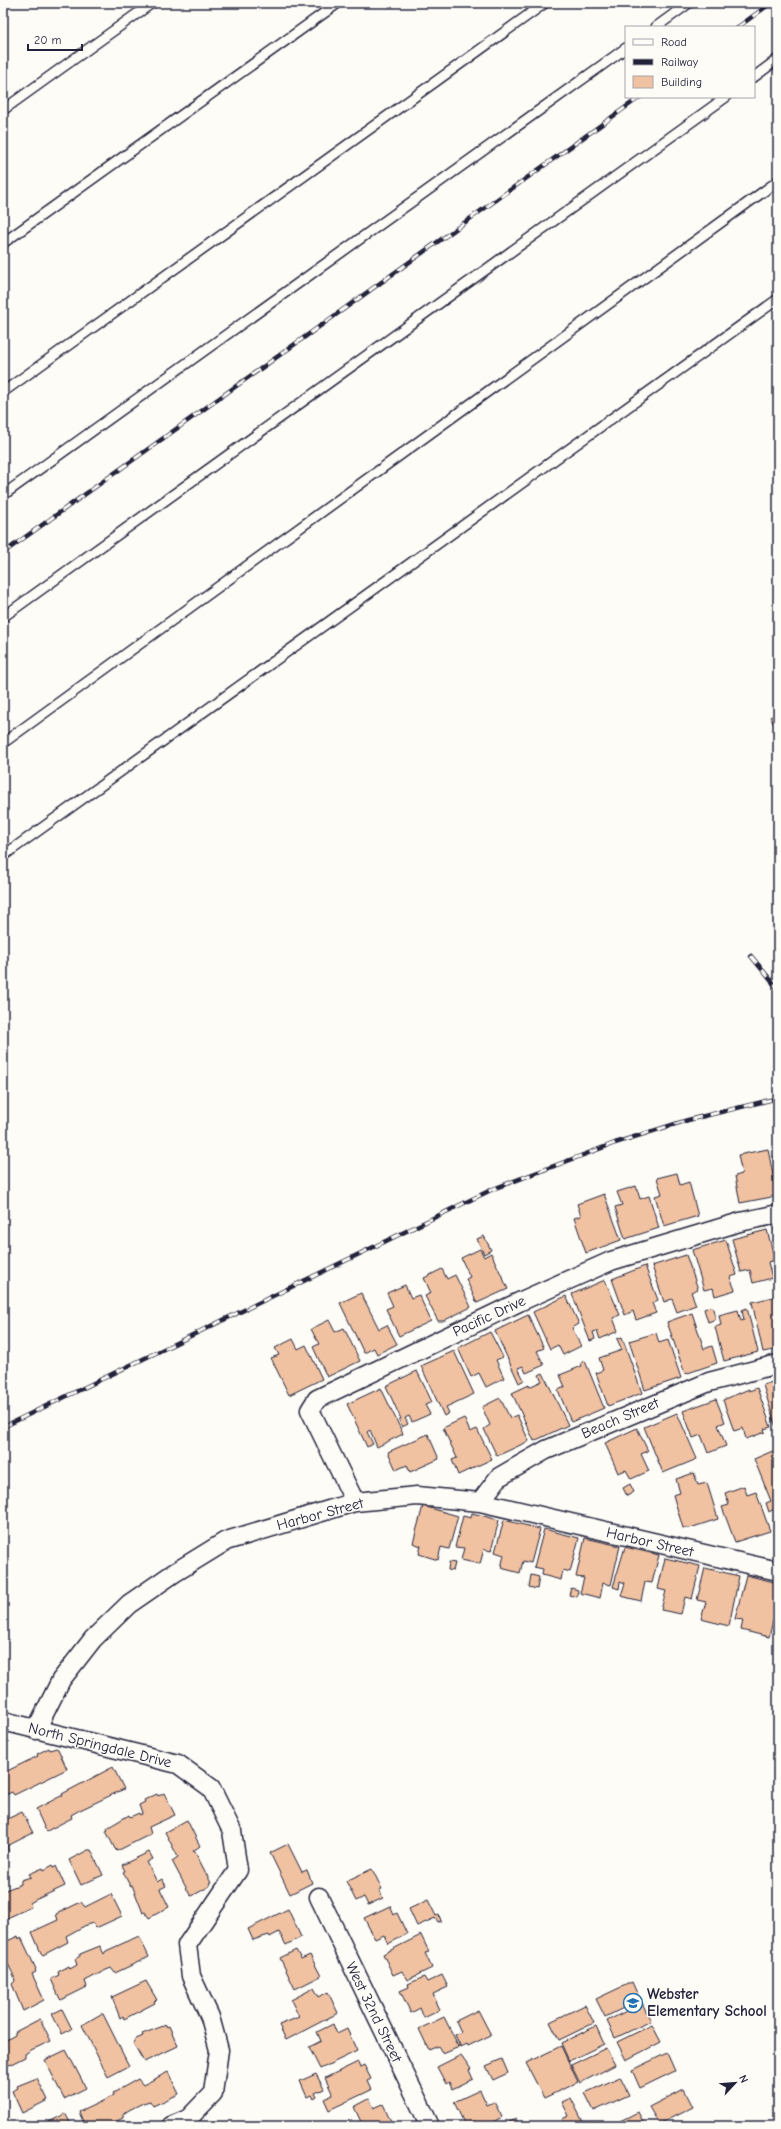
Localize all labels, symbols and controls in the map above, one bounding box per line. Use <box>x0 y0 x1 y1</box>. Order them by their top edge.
scale bar <box>28 26 82 52</box>
legend <box>625 26 755 98</box>
text: 20 m <box>34 33 62 47</box>
text: Road <box>661 35 687 49</box>
text: Railway <box>661 55 699 69</box>
text: Building <box>661 75 702 89</box>
street label: Pacific Drive <box>450 1291 529 1341</box>
street label: Beach Street <box>579 1393 662 1442</box>
street label: Harbor Street <box>275 1494 366 1534</box>
street label: Harbor Street <box>605 1523 696 1561</box>
street label: North Springdale Drive <box>27 1719 174 1772</box>
street label: West 32nd Street <box>342 1959 406 2066</box>
place label: Webster Elementary School <box>647 1985 767 2020</box>
school or university icon: Webster Elementary School <box>622 1992 644 2014</box>
north arrow <box>715 2063 755 2103</box>
text: N <box>736 2073 751 2085</box>

